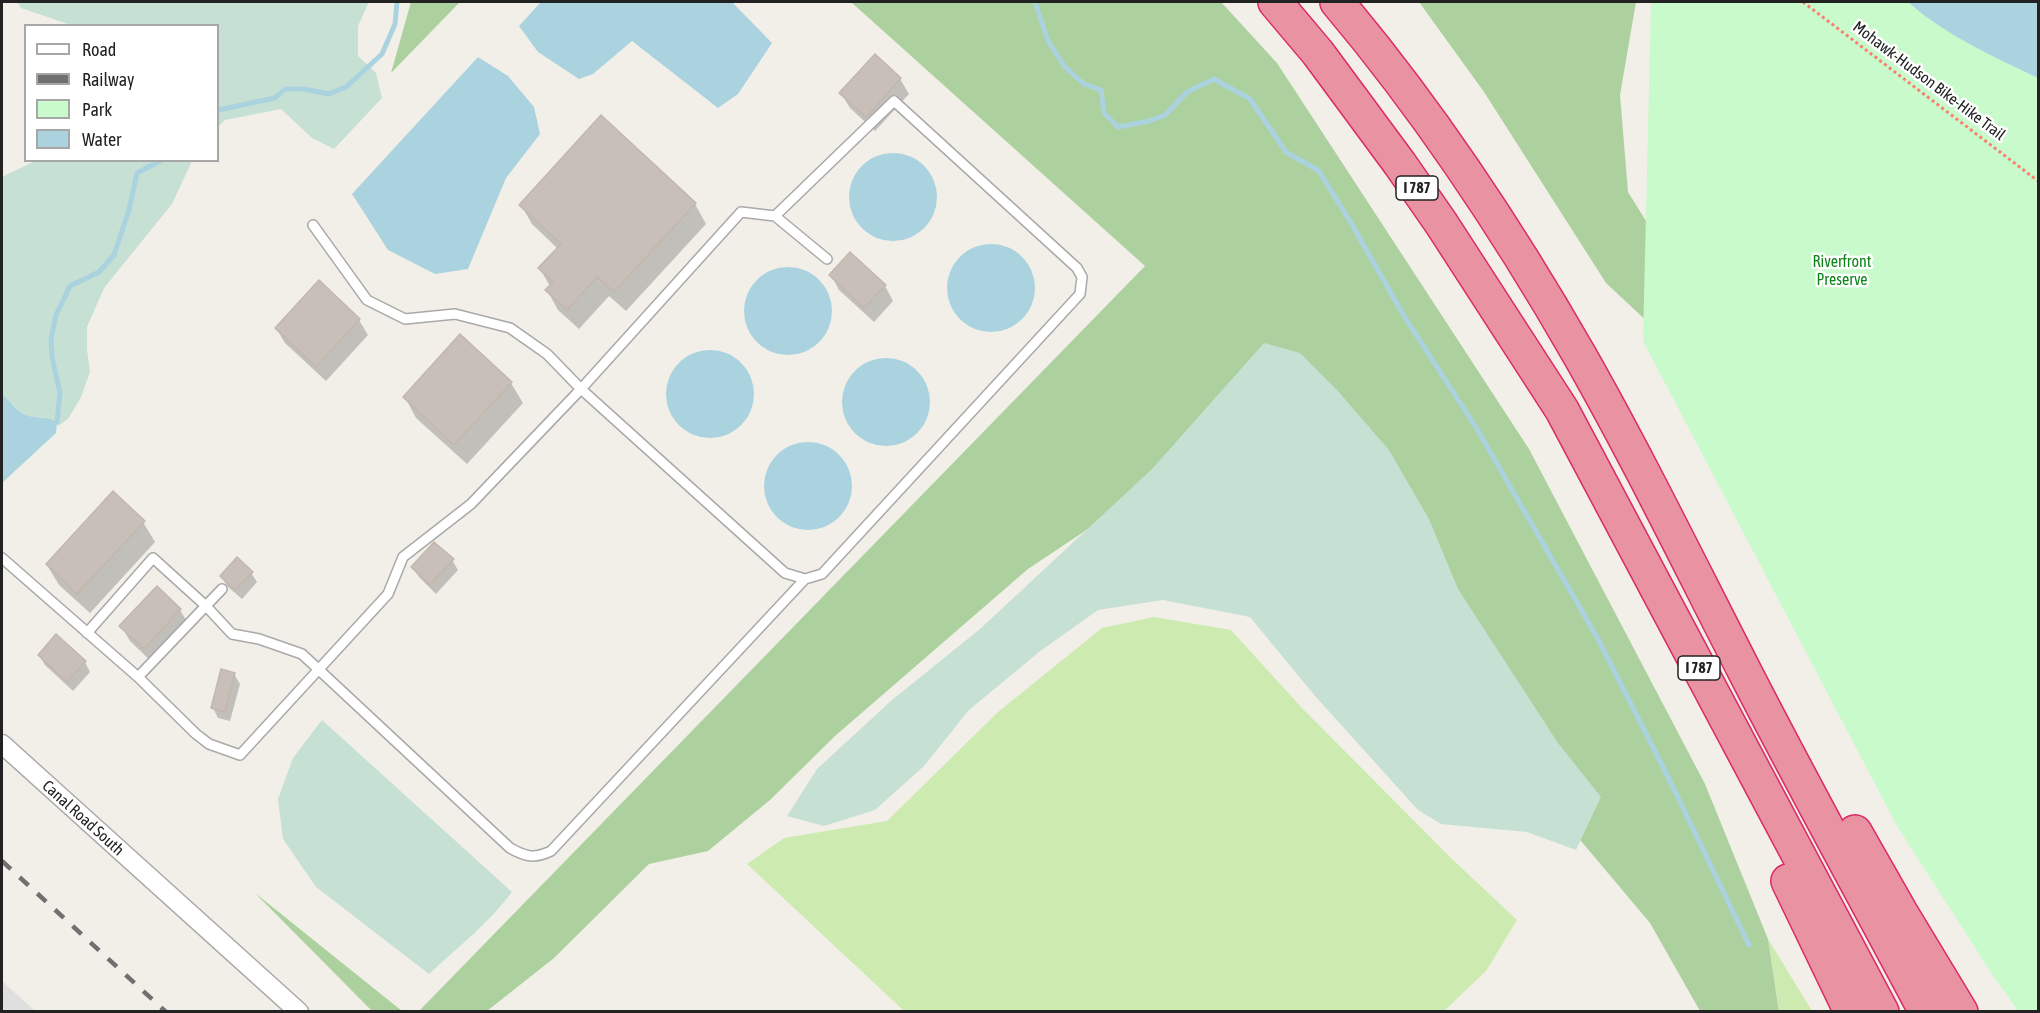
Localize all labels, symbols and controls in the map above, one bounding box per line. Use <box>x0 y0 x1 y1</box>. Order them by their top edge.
street label: Mohawk-Hudson Bike-Hike Trail <box>1849 17 2009 145</box>
legend <box>24 24 219 162</box>
text: Road <box>82 39 116 60</box>
text: Railway <box>82 69 134 90</box>
text: Park <box>82 99 112 120</box>
text: Water <box>82 129 121 150</box>
road number: I 787 <box>1396 176 1438 200</box>
park label: Riverfront Preserve <box>1813 252 1871 290</box>
road number: I 787 <box>1678 656 1720 680</box>
street label: Canal Road South <box>38 776 128 860</box>

